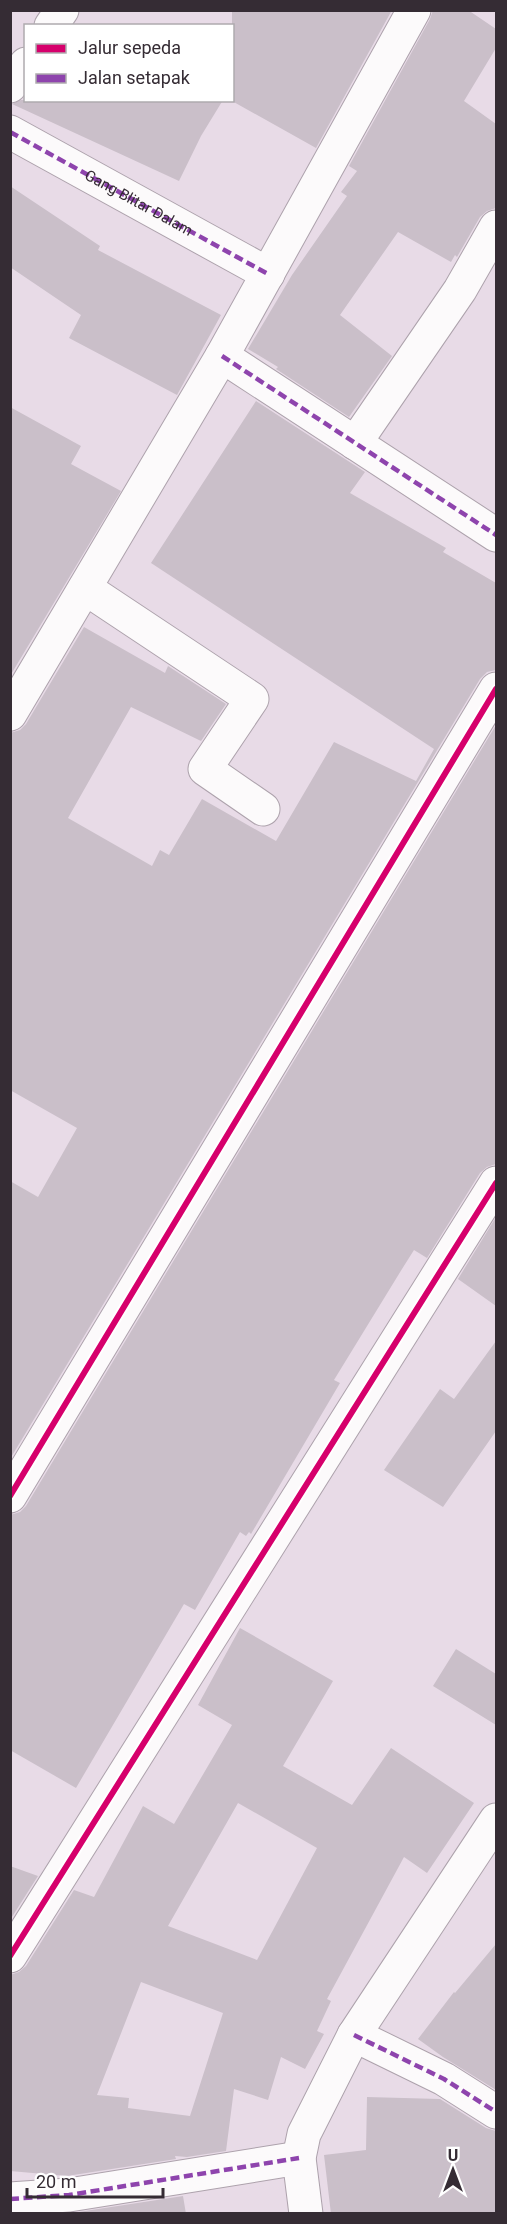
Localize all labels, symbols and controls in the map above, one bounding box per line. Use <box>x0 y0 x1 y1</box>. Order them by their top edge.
legend <box>24 24 234 102</box>
text: Jalur sepeda <box>78 37 181 58</box>
text: Jalan setapak <box>78 67 191 88</box>
street label: Gang Blitar Dalam <box>82 166 196 240</box>
north arrow <box>423 2140 483 2200</box>
text: U <box>448 2146 458 2165</box>
scale bar <box>27 2161 164 2199</box>
text: 20 m <box>36 2171 76 2192</box>

